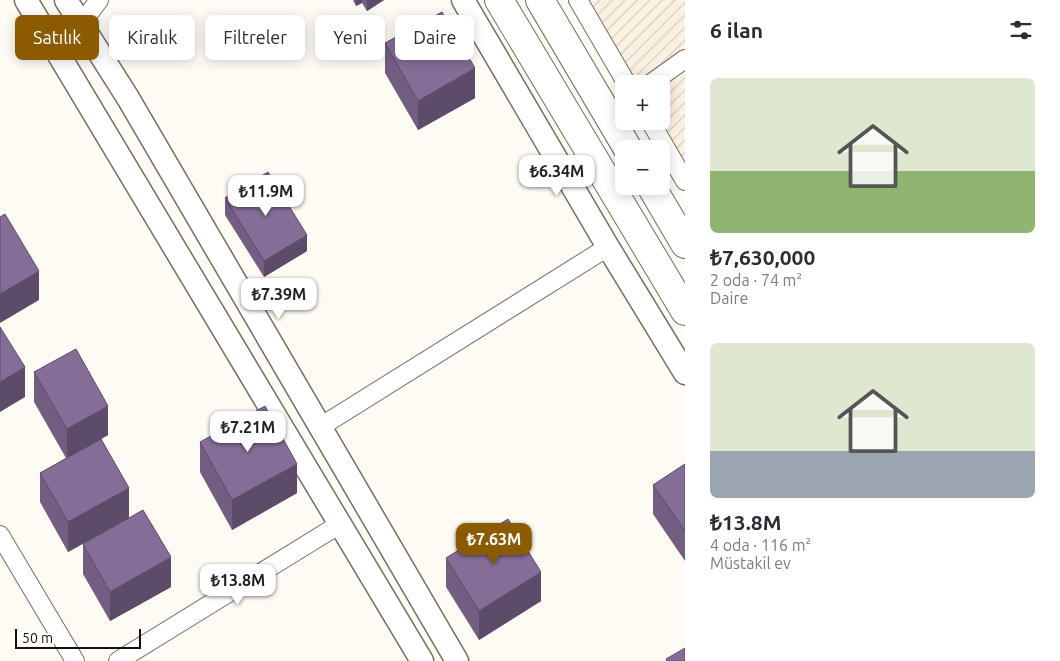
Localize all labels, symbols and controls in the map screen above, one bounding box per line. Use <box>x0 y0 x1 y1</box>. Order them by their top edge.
chip: Satılık <box>15 15 99 60</box>
chip: Kiralık <box>109 15 195 60</box>
chip: Filtreler <box>205 15 305 60</box>
chip: Yeni <box>315 15 385 60</box>
chip: Daire <box>395 15 474 60</box>
icon: filters <box>1007 16 1035 44</box>
text: 6 ilan <box>710 18 763 42</box>
map controls <box>615 75 670 195</box>
button: + <box>615 75 670 130</box>
icon: home <box>828 111 918 201</box>
button: − <box>615 140 670 195</box>
pin: ₺6.34M <box>516 154 598 197</box>
text: ₺6.34M <box>530 162 584 180</box>
pin: ₺11.9M <box>225 174 307 217</box>
text: ₺11.9M <box>239 182 293 200</box>
text: ₺7,630,000 <box>710 245 815 269</box>
text: 2 oda · 74 m² <box>710 271 802 289</box>
pin: ₺7.39M <box>238 278 320 320</box>
text: ₺7.39M <box>252 285 306 303</box>
text: Daire <box>710 289 748 307</box>
icon: home <box>828 376 918 466</box>
pin: ₺7.21M <box>207 410 289 453</box>
text: ₺7.21M <box>221 418 275 436</box>
text: ₺13.8M <box>710 510 781 534</box>
pin: ₺7.63M <box>453 522 535 565</box>
text: ₺7.63M <box>467 530 521 548</box>
text: 4 oda · 116 m² <box>710 536 811 554</box>
text: Müstakil ev <box>710 554 791 572</box>
pin: ₺13.8M <box>197 564 279 606</box>
text: ₺13.8M <box>211 571 265 589</box>
scale bar <box>15 626 141 649</box>
text: 50 m <box>22 630 53 646</box>

